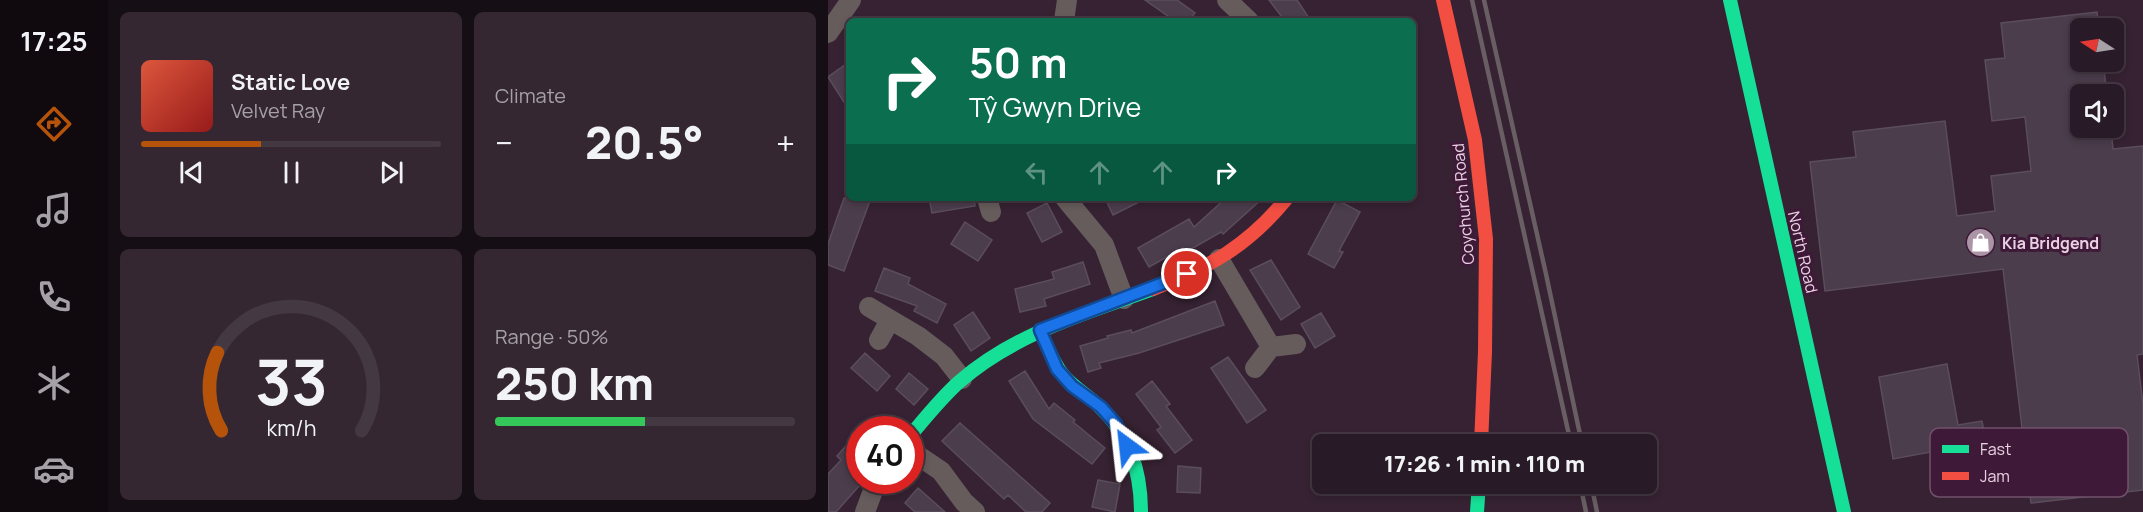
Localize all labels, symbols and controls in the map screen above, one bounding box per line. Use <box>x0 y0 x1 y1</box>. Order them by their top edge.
north arrow <box>2070 18 2124 72</box>
map controls <box>2070 18 2124 138</box>
text: 17:25 <box>20 22 88 59</box>
text: 50 m <box>969 33 1067 91</box>
icon: right <box>870 42 948 120</box>
text: Static Love <box>231 67 350 97</box>
text: Climate <box>495 82 566 109</box>
button: sound <box>2070 84 2124 138</box>
text: Tŷ Gwyn Drive <box>969 88 1141 125</box>
text: Velvet Ray <box>231 97 325 124</box>
icon: directions <box>33 103 75 145</box>
text: 20.5° <box>585 111 704 173</box>
text: − <box>495 120 513 165</box>
text: + <box>776 120 795 165</box>
street label: Coychurch Road <box>1447 142 1479 266</box>
icon: previous <box>175 156 208 189</box>
icon: pause <box>275 156 308 189</box>
icon: next <box>375 156 408 189</box>
icon: left <box>1020 156 1053 189</box>
icon: ahead <box>1083 156 1116 189</box>
icon: ahead <box>1146 156 1179 189</box>
icon: right <box>1209 156 1242 189</box>
icon: music <box>33 189 75 231</box>
street label: North Road <box>1783 209 1823 295</box>
shop icon: Kia Bridgend <box>1965 227 1997 259</box>
place label: Kia Bridgend <box>2002 232 2099 254</box>
pin <box>1161 248 1212 299</box>
icon: arrive <box>1170 257 1203 290</box>
icon: phone <box>33 276 75 318</box>
text: Range · 50% <box>495 323 608 350</box>
text: 33 <box>255 338 327 424</box>
text: 250 km <box>495 352 654 414</box>
icon: climate <box>33 362 75 404</box>
text: km/h <box>266 414 316 443</box>
position arrow <box>1095 414 1159 478</box>
speed limit sign: 40 <box>846 416 924 494</box>
legend <box>1930 428 2128 497</box>
text: Fast <box>1980 438 2011 460</box>
icon: car <box>33 448 75 490</box>
text: 17:26 · 1 min · 110 m <box>1384 449 1585 479</box>
text: Jam <box>1980 465 2010 487</box>

